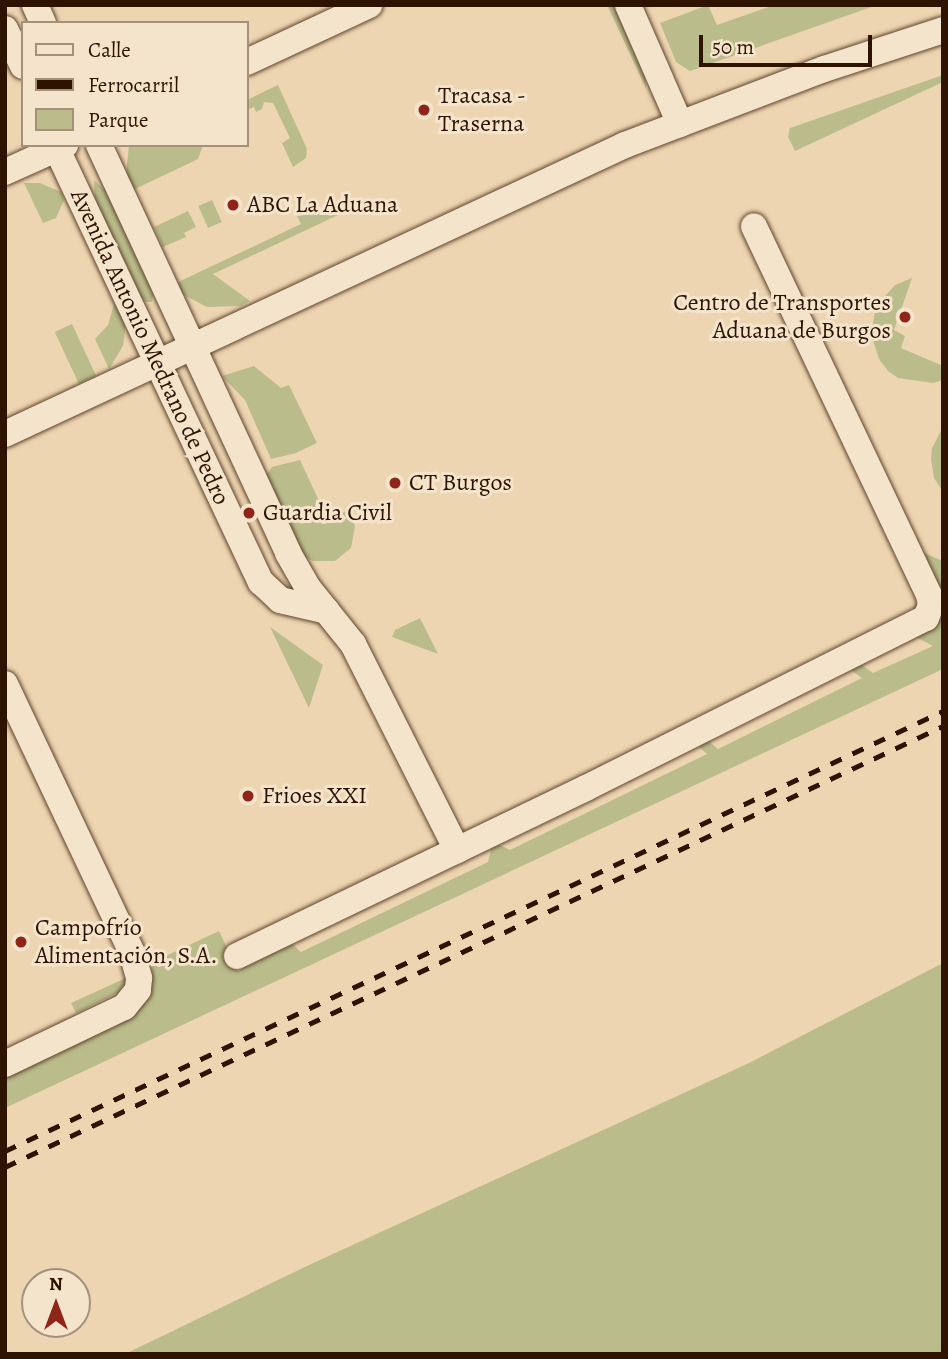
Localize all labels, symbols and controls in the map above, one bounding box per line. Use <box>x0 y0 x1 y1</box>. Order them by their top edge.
legend <box>21 21 248 147</box>
scale bar <box>703 21 876 65</box>
text: 50 m <box>712 33 754 61</box>
text: Calle <box>88 36 131 64</box>
text: Ferrocarril <box>88 71 179 99</box>
place label: Tracasa - Traserna <box>438 82 526 138</box>
marker: Tracasa - Traserna <box>416 102 432 118</box>
text: Parque <box>88 106 148 134</box>
street label: Avenida Antonio Medrano de Pedro <box>64 185 236 509</box>
place label: ABC La Aduana <box>247 191 398 219</box>
marker: ABC La Aduana <box>225 197 241 213</box>
place label: Centro de Transportes Aduana de Burgos <box>673 289 891 345</box>
marker: Centro de Transportes Aduana de Burgos <box>897 309 913 325</box>
place label: CT Burgos <box>409 469 512 497</box>
marker: CT Burgos <box>387 475 403 491</box>
place label: Guardia Civil <box>263 499 392 527</box>
marker: Guardia Civil <box>241 505 257 521</box>
place label: Frioes XXI <box>262 782 367 810</box>
marker: Frioes XXI <box>240 788 256 804</box>
place label: Campofrío Alimentación, S.A. <box>35 914 218 970</box>
marker: Campofrío Alimentación, S.A. <box>13 934 29 950</box>
north arrow <box>21 1268 91 1338</box>
text: N <box>49 1271 63 1297</box>

